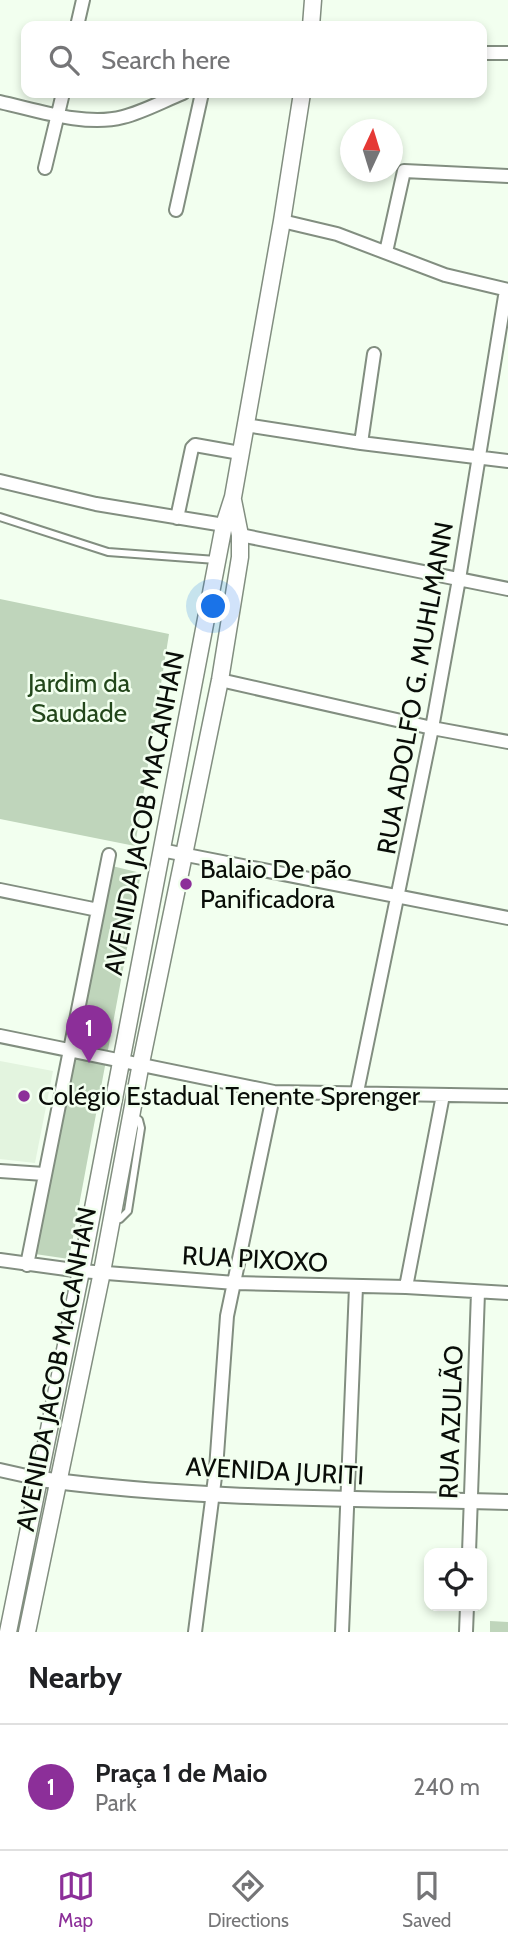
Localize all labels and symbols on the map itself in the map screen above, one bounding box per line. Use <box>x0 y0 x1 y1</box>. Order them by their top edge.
north arrow <box>340 119 403 182</box>
street label: RUA ADOLFO G. MUHLMANN <box>370 519 460 857</box>
your location <box>196 589 230 623</box>
street label: AVENIDA JACOB MACANHAN <box>97 648 191 978</box>
park label: Jardim da Saudade <box>27 667 131 729</box>
place label: Balaio De pão Panificadora <box>200 853 351 915</box>
marker: Balaio De pão Panificadora <box>178 876 194 892</box>
pin: 1 <box>66 1005 112 1063</box>
place label: Colégio Estadual Tenente Sprenger <box>38 1080 421 1112</box>
marker: Colégio Estadual Tenente Sprenger <box>16 1088 32 1104</box>
street label: AVENIDA JACOB MACANHAN <box>9 1204 103 1534</box>
street label: RUA PIXOXO <box>181 1239 329 1279</box>
street label: RUA AZULÃO <box>432 1345 470 1499</box>
street label: AVENIDA JURITI <box>185 1450 365 1492</box>

